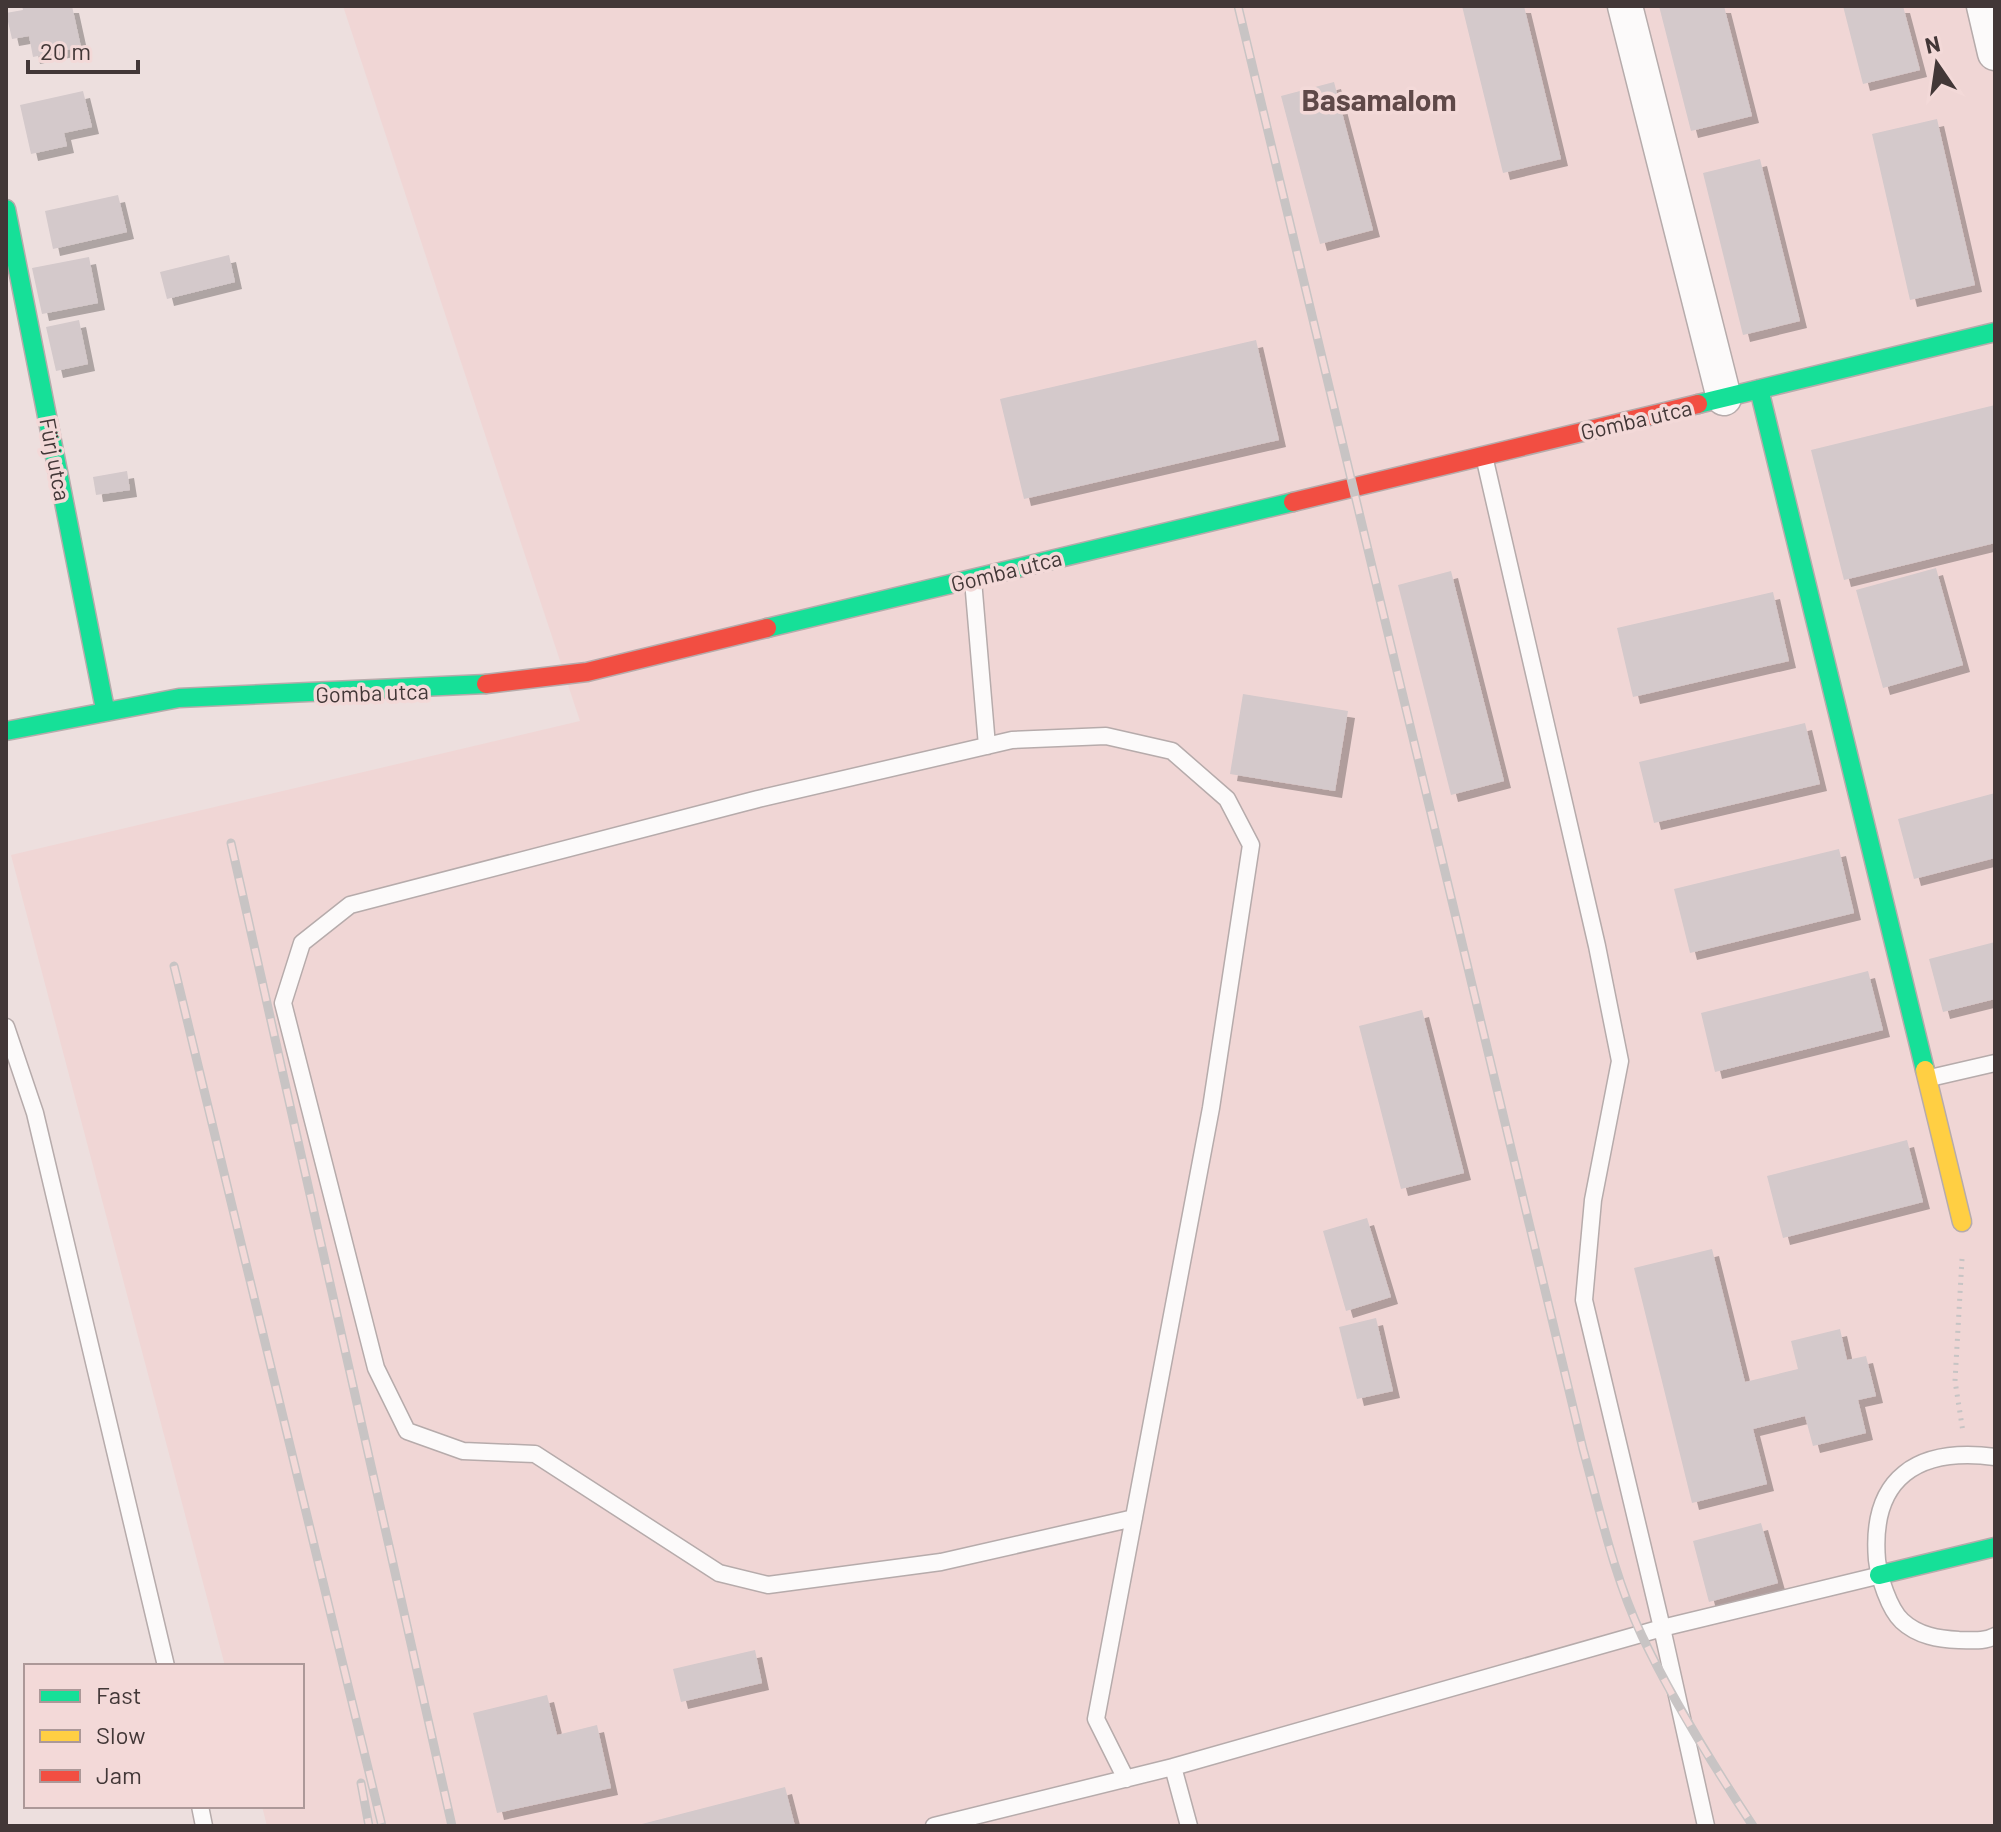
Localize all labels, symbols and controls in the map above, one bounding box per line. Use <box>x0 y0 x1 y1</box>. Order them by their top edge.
scale bar <box>28 24 138 74</box>
north arrow <box>1897 24 1977 104</box>
text: N <box>1922 29 1942 58</box>
text: 20 m <box>40 36 91 65</box>
district label: Basamalom <box>1301 81 1457 117</box>
street label: Gomba utca <box>1578 394 1694 444</box>
street label: Fürj utca <box>35 415 77 503</box>
street label: Gomba utca <box>948 544 1064 596</box>
street label: Gomba utca <box>315 677 429 707</box>
legend <box>24 1664 304 1808</box>
text: Fast <box>96 1680 141 1709</box>
text: Slow <box>96 1720 145 1749</box>
text: Jam <box>96 1760 142 1789</box>

